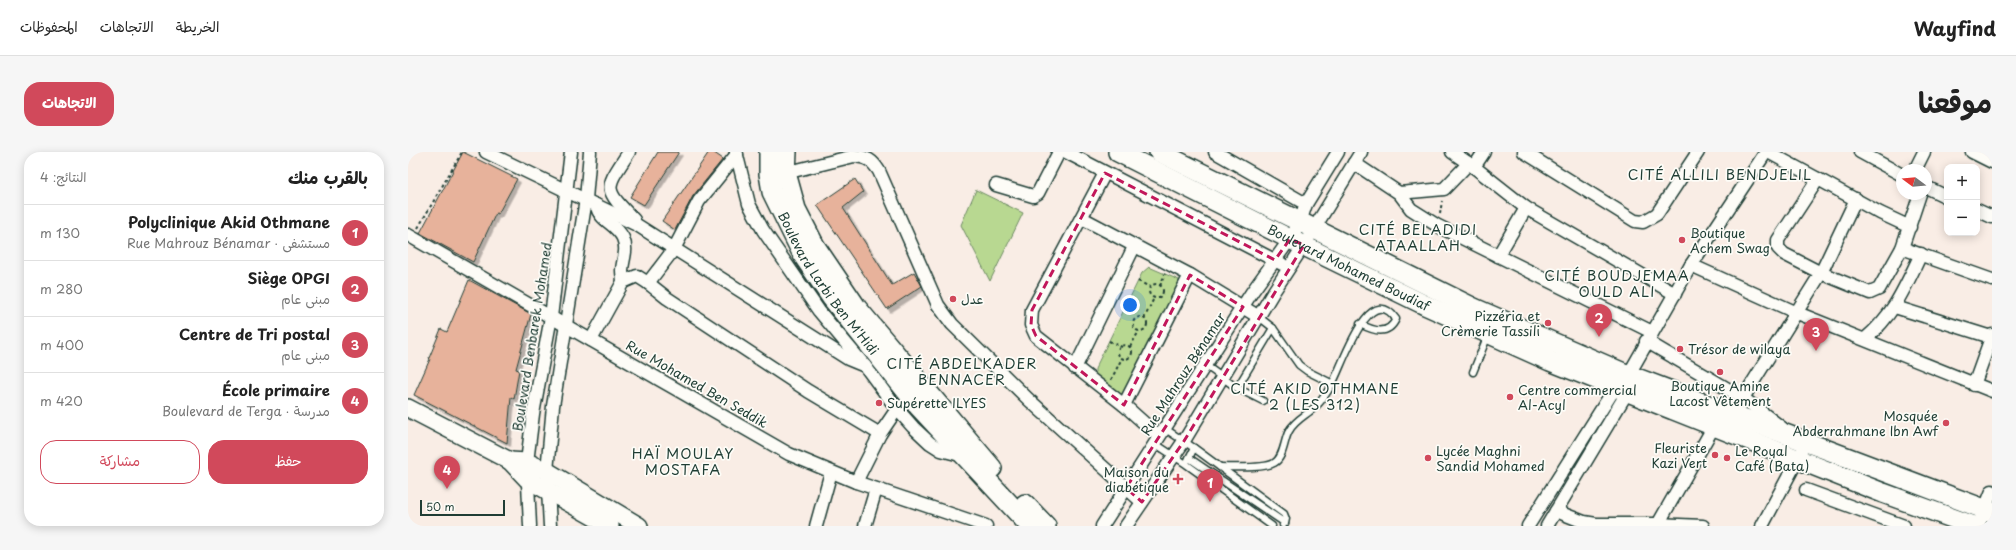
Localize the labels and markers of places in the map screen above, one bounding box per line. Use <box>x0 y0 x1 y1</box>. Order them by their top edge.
place label: Boutique Achem Swag <box>1690 223 1770 257</box>
marker: Boutique Achem Swag <box>1677 235 1687 245</box>
place label: عدل <box>961 289 983 308</box>
marker: عدل <box>948 294 958 304</box>
pin: 2 <box>1586 304 1612 337</box>
place label: Pizzéria et Crèmerie Tassili <box>1441 306 1540 340</box>
marker: Pizzéria et Crèmerie Tassili <box>1543 318 1553 328</box>
pin: 3 <box>1803 318 1829 351</box>
place label: Trésor de wilaya <box>1688 339 1790 358</box>
marker: Trésor de wilaya <box>1675 344 1685 354</box>
marker: Boutique Amine Lacost Vêtement <box>1715 367 1725 377</box>
place label: Boutique Amine Lacost Vêtement <box>1669 376 1771 410</box>
place label: Centre commercial Al-Acyl <box>1518 380 1637 414</box>
marker: Centre commercial Al-Acyl <box>1505 392 1515 402</box>
place label: Supérette ILYES <box>887 393 986 412</box>
marker: Supérette ILYES <box>874 398 884 408</box>
place label: Mosquée Abderrahmane Ibn Awf <box>1793 406 1939 440</box>
marker: Mosquée Abderrahmane Ibn Awf <box>1941 418 1951 428</box>
place label: Fleuriste Kazi Vert <box>1652 438 1707 472</box>
place label: Lycée Maghni Sandid Mohamed <box>1436 441 1545 475</box>
place label: Le Royal Café (Bata) <box>1735 441 1809 475</box>
marker: Fleuriste Kazi Vert <box>1710 450 1720 460</box>
marker: Lycée Maghni Sandid Mohamed <box>1423 453 1433 463</box>
marker: Le Royal Café (Bata) <box>1722 453 1732 463</box>
pin: 4 <box>434 456 460 489</box>
place label: Maison du diabétique <box>1104 462 1169 496</box>
pin: 1 <box>1197 469 1223 502</box>
marker: Maison du diabétique <box>1172 473 1184 485</box>

